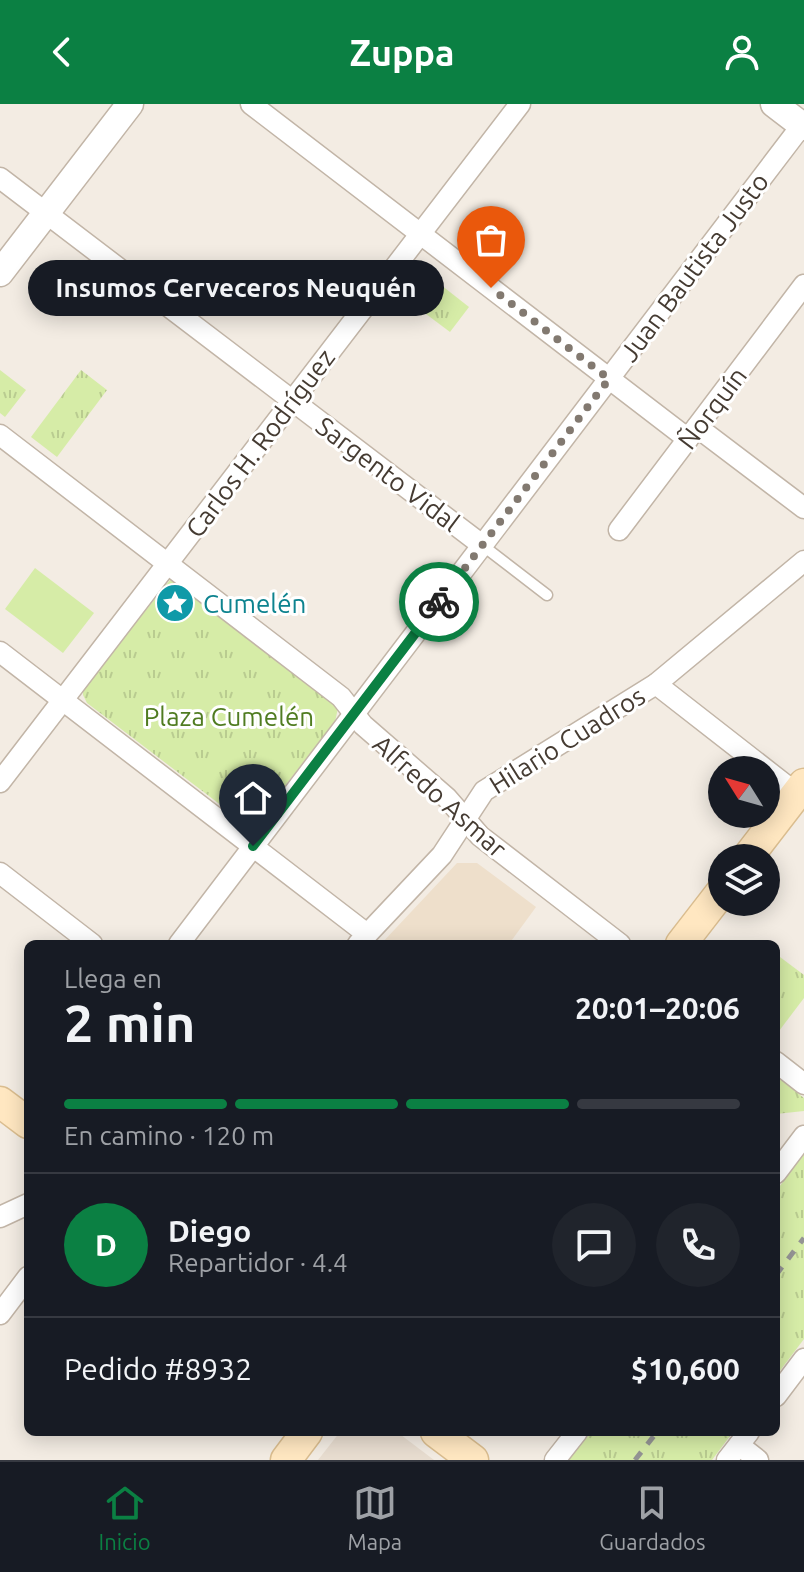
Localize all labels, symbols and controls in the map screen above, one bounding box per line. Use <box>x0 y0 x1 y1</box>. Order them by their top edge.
icon: back <box>40 30 84 74</box>
icon: person <box>720 30 764 74</box>
text: Zuppa <box>349 32 455 73</box>
street label: Juan Bautista Justo <box>614 167 774 367</box>
pin <box>457 206 525 288</box>
icon: bag <box>469 218 513 262</box>
callout: Insumos Cerveceros Neuquén <box>27 260 443 316</box>
text: Insumos Cerveceros Neuquén <box>56 273 416 302</box>
street label: Carlos H. Rodríguez <box>180 343 340 543</box>
street label: Ñorquín <box>672 361 752 455</box>
street label: Sargento Vidal <box>311 411 465 537</box>
courier <box>399 562 479 642</box>
icon: bike <box>417 580 461 624</box>
place icon: Cumelén <box>154 582 196 624</box>
place label: Cumelén <box>203 589 306 618</box>
street label: Hilario Cuadros <box>484 681 650 799</box>
park label: Plaza Cumelén <box>144 702 314 731</box>
street label: Alfredo Asmar <box>368 729 512 863</box>
north arrow <box>708 756 780 828</box>
map controls <box>708 756 780 916</box>
pin <box>219 764 287 846</box>
icon: home <box>231 776 275 820</box>
button: layers <box>708 844 780 916</box>
text: Llega en <box>64 964 162 993</box>
text: 20:01–20:06 <box>575 991 740 1025</box>
text: 2 min <box>64 994 195 1052</box>
text: En camino · 120 m <box>64 1121 274 1150</box>
button: chat <box>552 1203 636 1287</box>
button: phone <box>656 1203 740 1287</box>
text: Diego <box>168 1214 251 1248</box>
text: D <box>95 1228 117 1262</box>
text: Repartidor · 4.4 <box>168 1248 348 1277</box>
text: Pedido #8932 <box>64 1352 252 1386</box>
text: $10,600 <box>631 1352 740 1386</box>
tab: Inicio <box>99 1481 151 1554</box>
tab: Mapa <box>348 1481 402 1554</box>
tab: Guardados <box>599 1481 705 1554</box>

